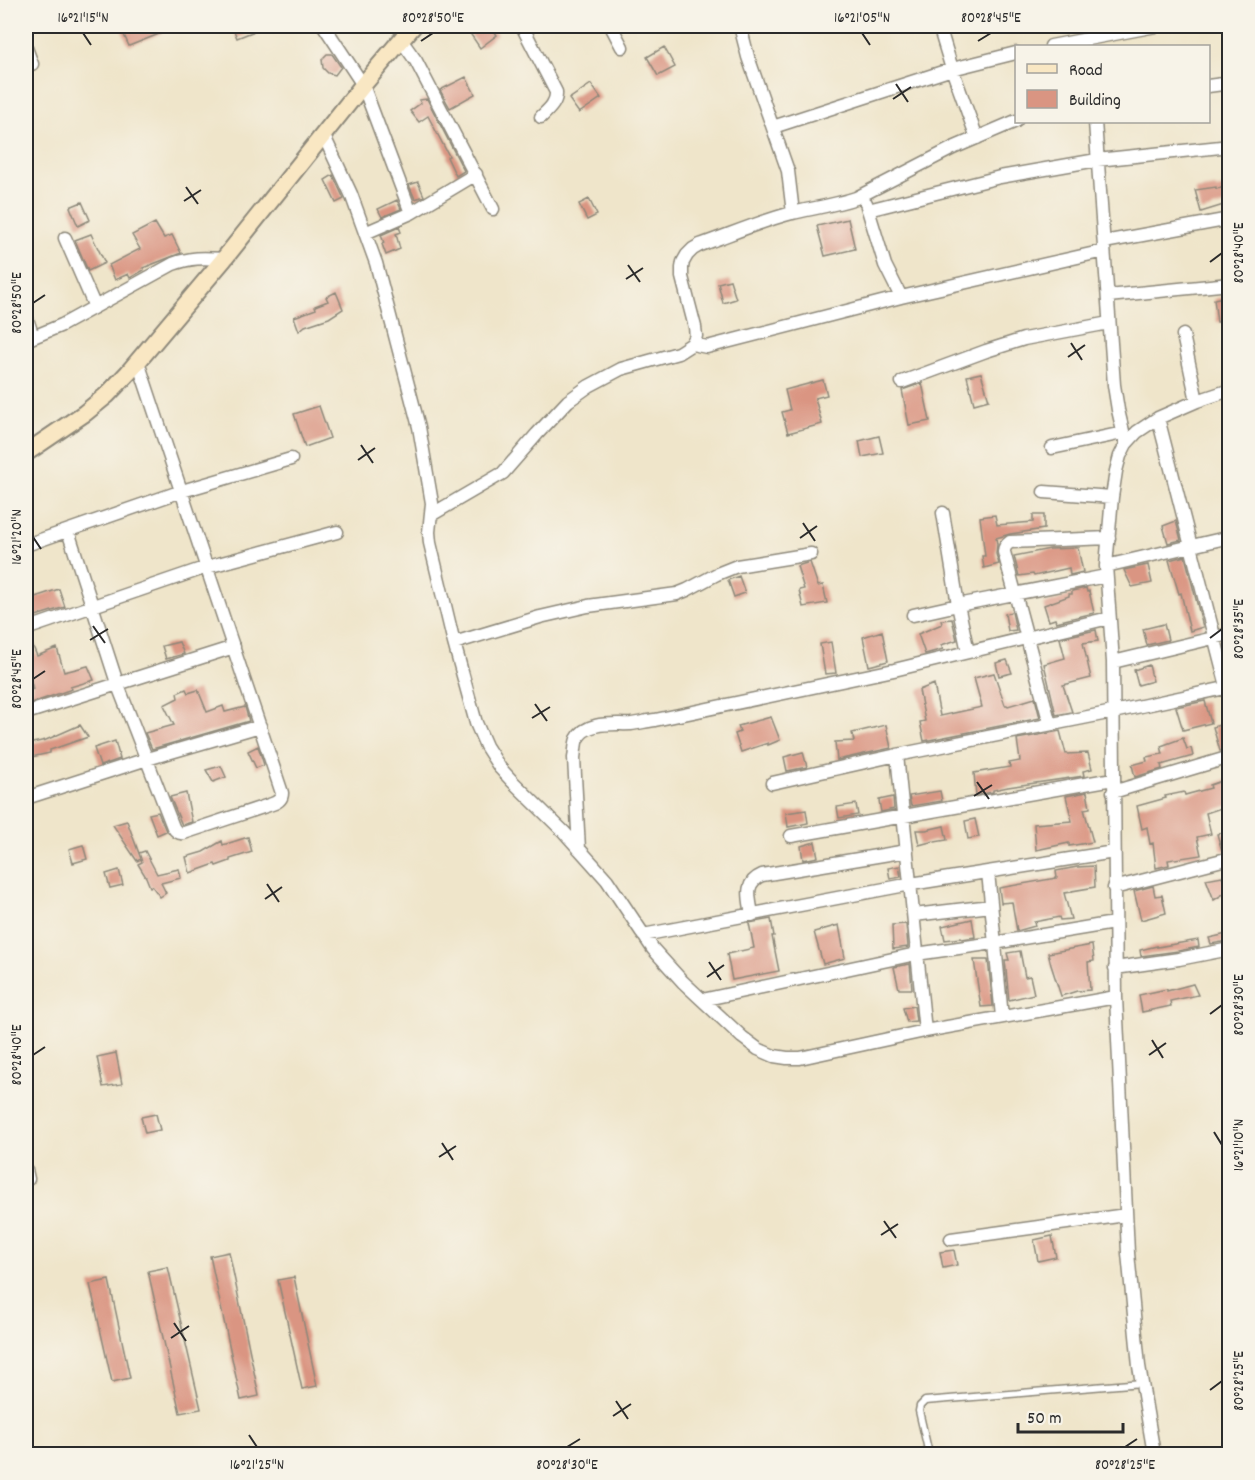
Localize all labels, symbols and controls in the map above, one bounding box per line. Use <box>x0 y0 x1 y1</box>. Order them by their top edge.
text: 16°21'15"N <box>57 8 109 30</box>
text: 80°28'50"E <box>402 8 464 30</box>
text: 16°21'05"N <box>834 8 890 30</box>
text: 80°28'45"E <box>961 8 1021 30</box>
legend <box>1015 45 1210 123</box>
text: Road <box>1069 59 1103 84</box>
text: Building <box>1069 89 1121 114</box>
text: 80°28'40"E <box>1229 222 1251 284</box>
text: 80°28'50"E <box>7 272 29 334</box>
text: 16°21'20"N <box>7 509 29 565</box>
text: 80°28'35"E <box>1229 599 1251 659</box>
text: 80°28'45"E <box>7 649 29 709</box>
text: 80°28'30"E <box>1229 974 1251 1036</box>
text: 80°28'40"E <box>7 1024 29 1086</box>
text: 16°21'10"N <box>1229 1119 1251 1171</box>
text: 80°28'25"E <box>1229 1351 1251 1411</box>
scale bar <box>1018 1396 1123 1434</box>
text: 50 m <box>1027 1407 1062 1432</box>
text: 16°21'25"N <box>230 1455 284 1477</box>
text: 80°28'30"E <box>536 1455 598 1477</box>
text: 80°28'25"E <box>1095 1455 1155 1477</box>

